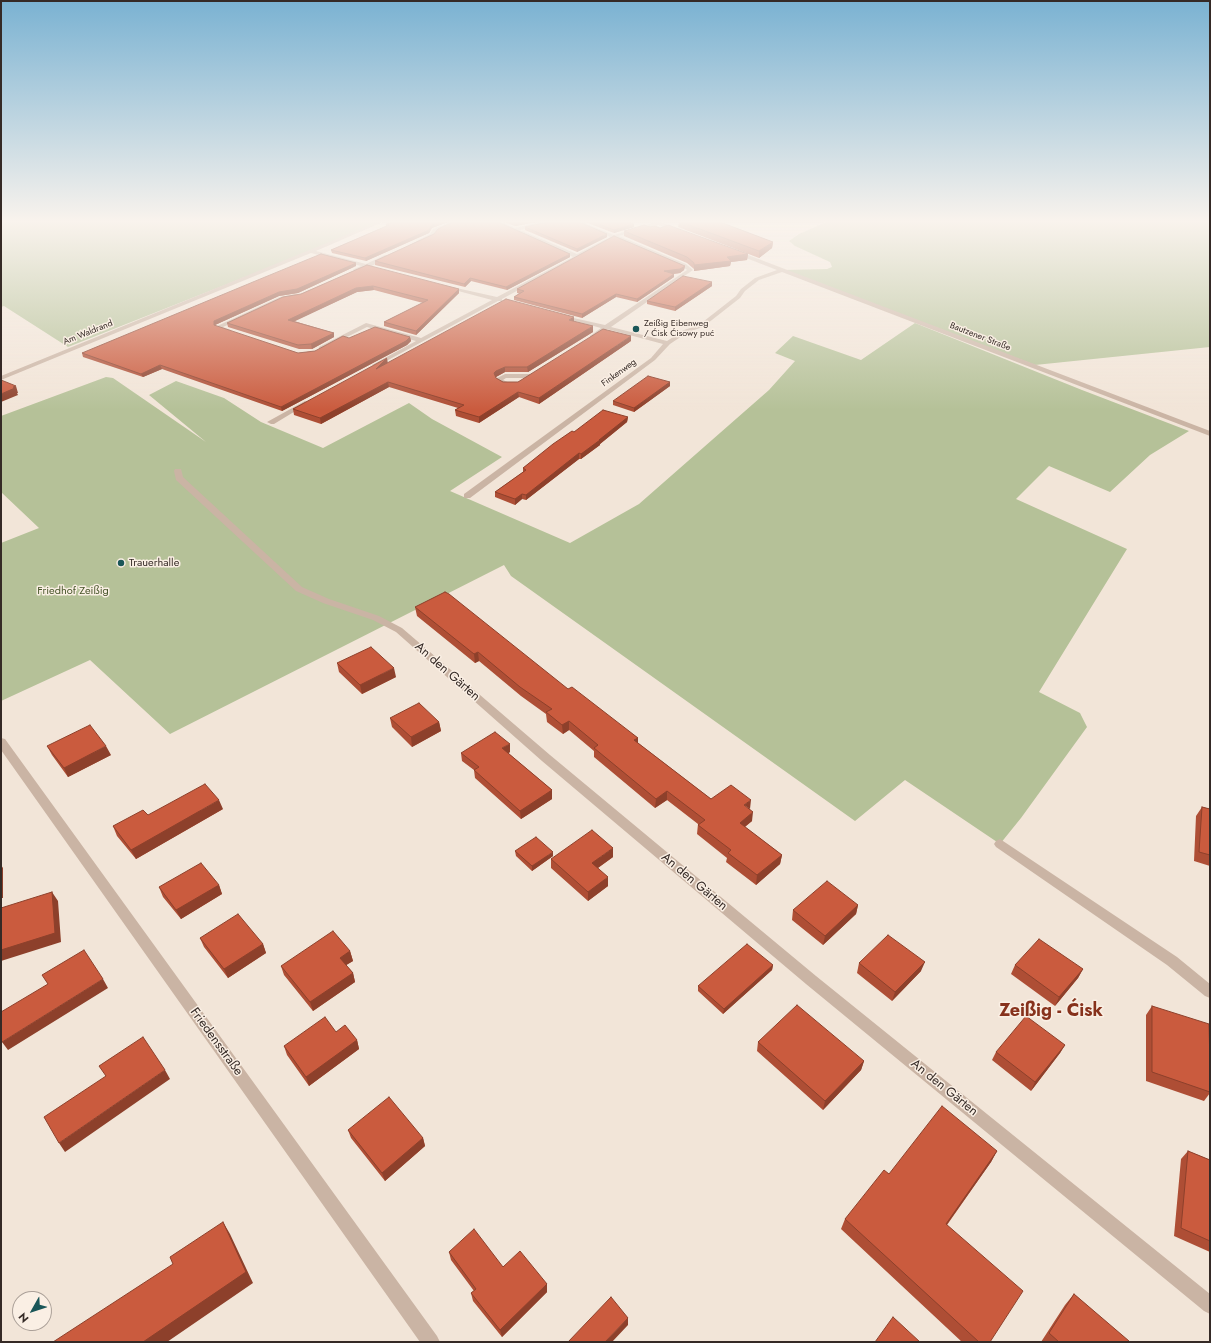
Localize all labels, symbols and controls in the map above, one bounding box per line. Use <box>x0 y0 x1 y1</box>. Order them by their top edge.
street label: Am Waldrand <box>62 318 114 348</box>
place label: Zeißig Eibenweg / Ćisk Ćisowy puć <box>644 319 714 340</box>
street label: Bautzener Straße <box>948 320 1012 354</box>
marker: Zeißig Eibenweg / Ćisk Ćisowy puć <box>631 324 641 334</box>
street label: Finkenweg <box>599 357 639 389</box>
place label: Trauerhalle <box>129 556 179 570</box>
marker: Trauerhalle <box>116 558 126 568</box>
park label: Friedhof Zeißig <box>37 584 109 598</box>
street label: An den Gärten <box>411 639 483 705</box>
street label: An den Gärten <box>658 850 730 914</box>
district label: Zeißig - Ćisk <box>999 1001 1103 1023</box>
street label: Friedensstraße <box>186 1005 246 1079</box>
street label: An den Gärten <box>907 1056 981 1120</box>
north arrow <box>12 1291 52 1331</box>
text: N <box>14 1310 32 1326</box>

